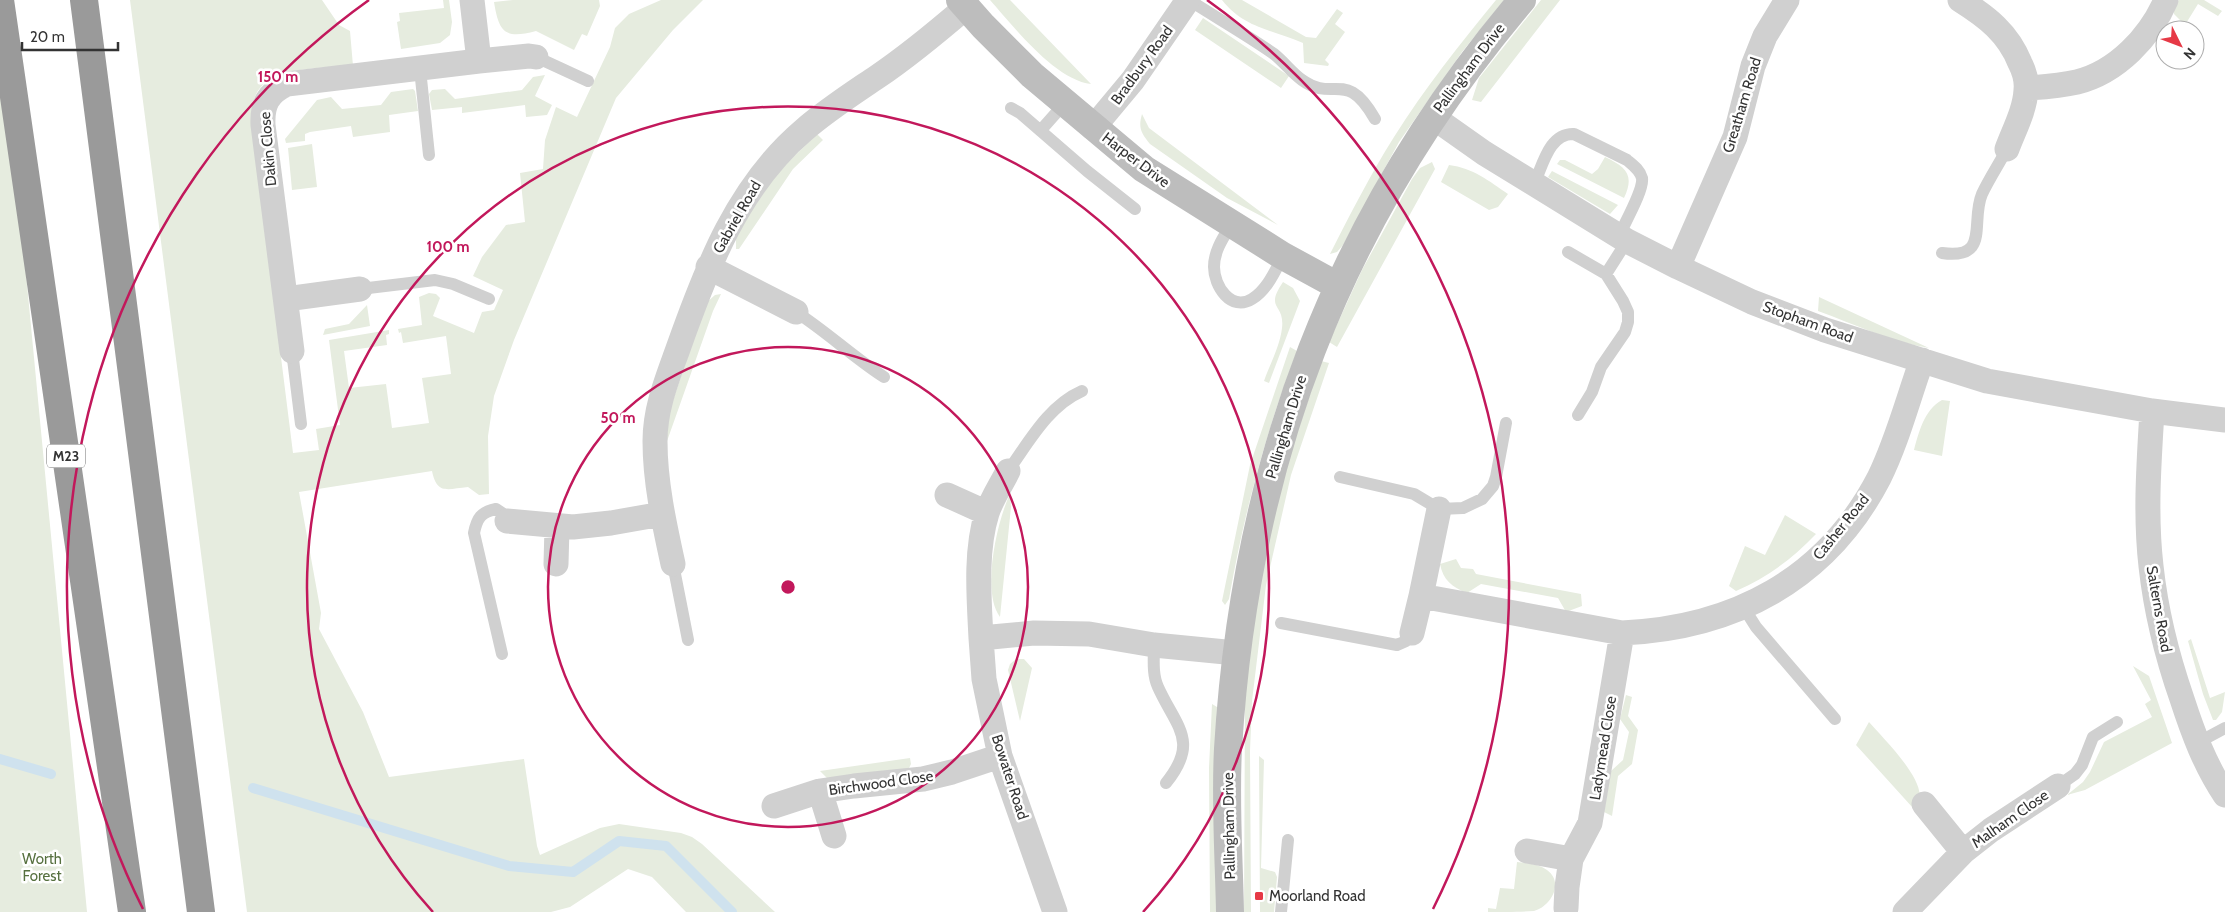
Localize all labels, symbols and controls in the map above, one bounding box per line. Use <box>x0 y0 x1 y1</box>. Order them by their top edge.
scale bar <box>22 20 119 52</box>
street label: Pallingham Drive <box>1430 20 1509 116</box>
north arrow <box>2155 20 2205 70</box>
street label: Bradbury Road <box>1107 22 1177 108</box>
text: 20 m <box>30 28 65 46</box>
text: N <box>2180 44 2200 63</box>
street label: Greatham Road <box>1719 55 1765 155</box>
text: 150 m <box>258 68 298 86</box>
street label: Dakin Close <box>256 111 280 187</box>
street label: Harper Drive <box>1099 129 1174 192</box>
street label: Gabriel Road <box>709 178 765 256</box>
text: 100 m <box>426 238 470 256</box>
street label: Stopham Road <box>1761 297 1855 347</box>
street label: Pallingham Drive <box>1262 373 1310 481</box>
text: 50 m <box>600 409 636 427</box>
road number: M23 <box>47 444 85 468</box>
street label: Casher Road <box>1809 491 1873 563</box>
street label: Salterns Road <box>2143 564 2175 654</box>
centre of rings <box>779 578 797 596</box>
street label: Ladymead Close <box>1586 694 1620 801</box>
street label: Bowater Road <box>988 732 1032 822</box>
street label: Birchwood Close <box>828 767 935 799</box>
street label: Pallingham Drive <box>1219 772 1239 880</box>
street label: Malham Close <box>1968 786 2052 852</box>
park label: Worth Forest <box>22 850 62 885</box>
place label: Moorland Road <box>1269 887 1366 905</box>
marker: Moorland Road <box>1253 890 1265 902</box>

